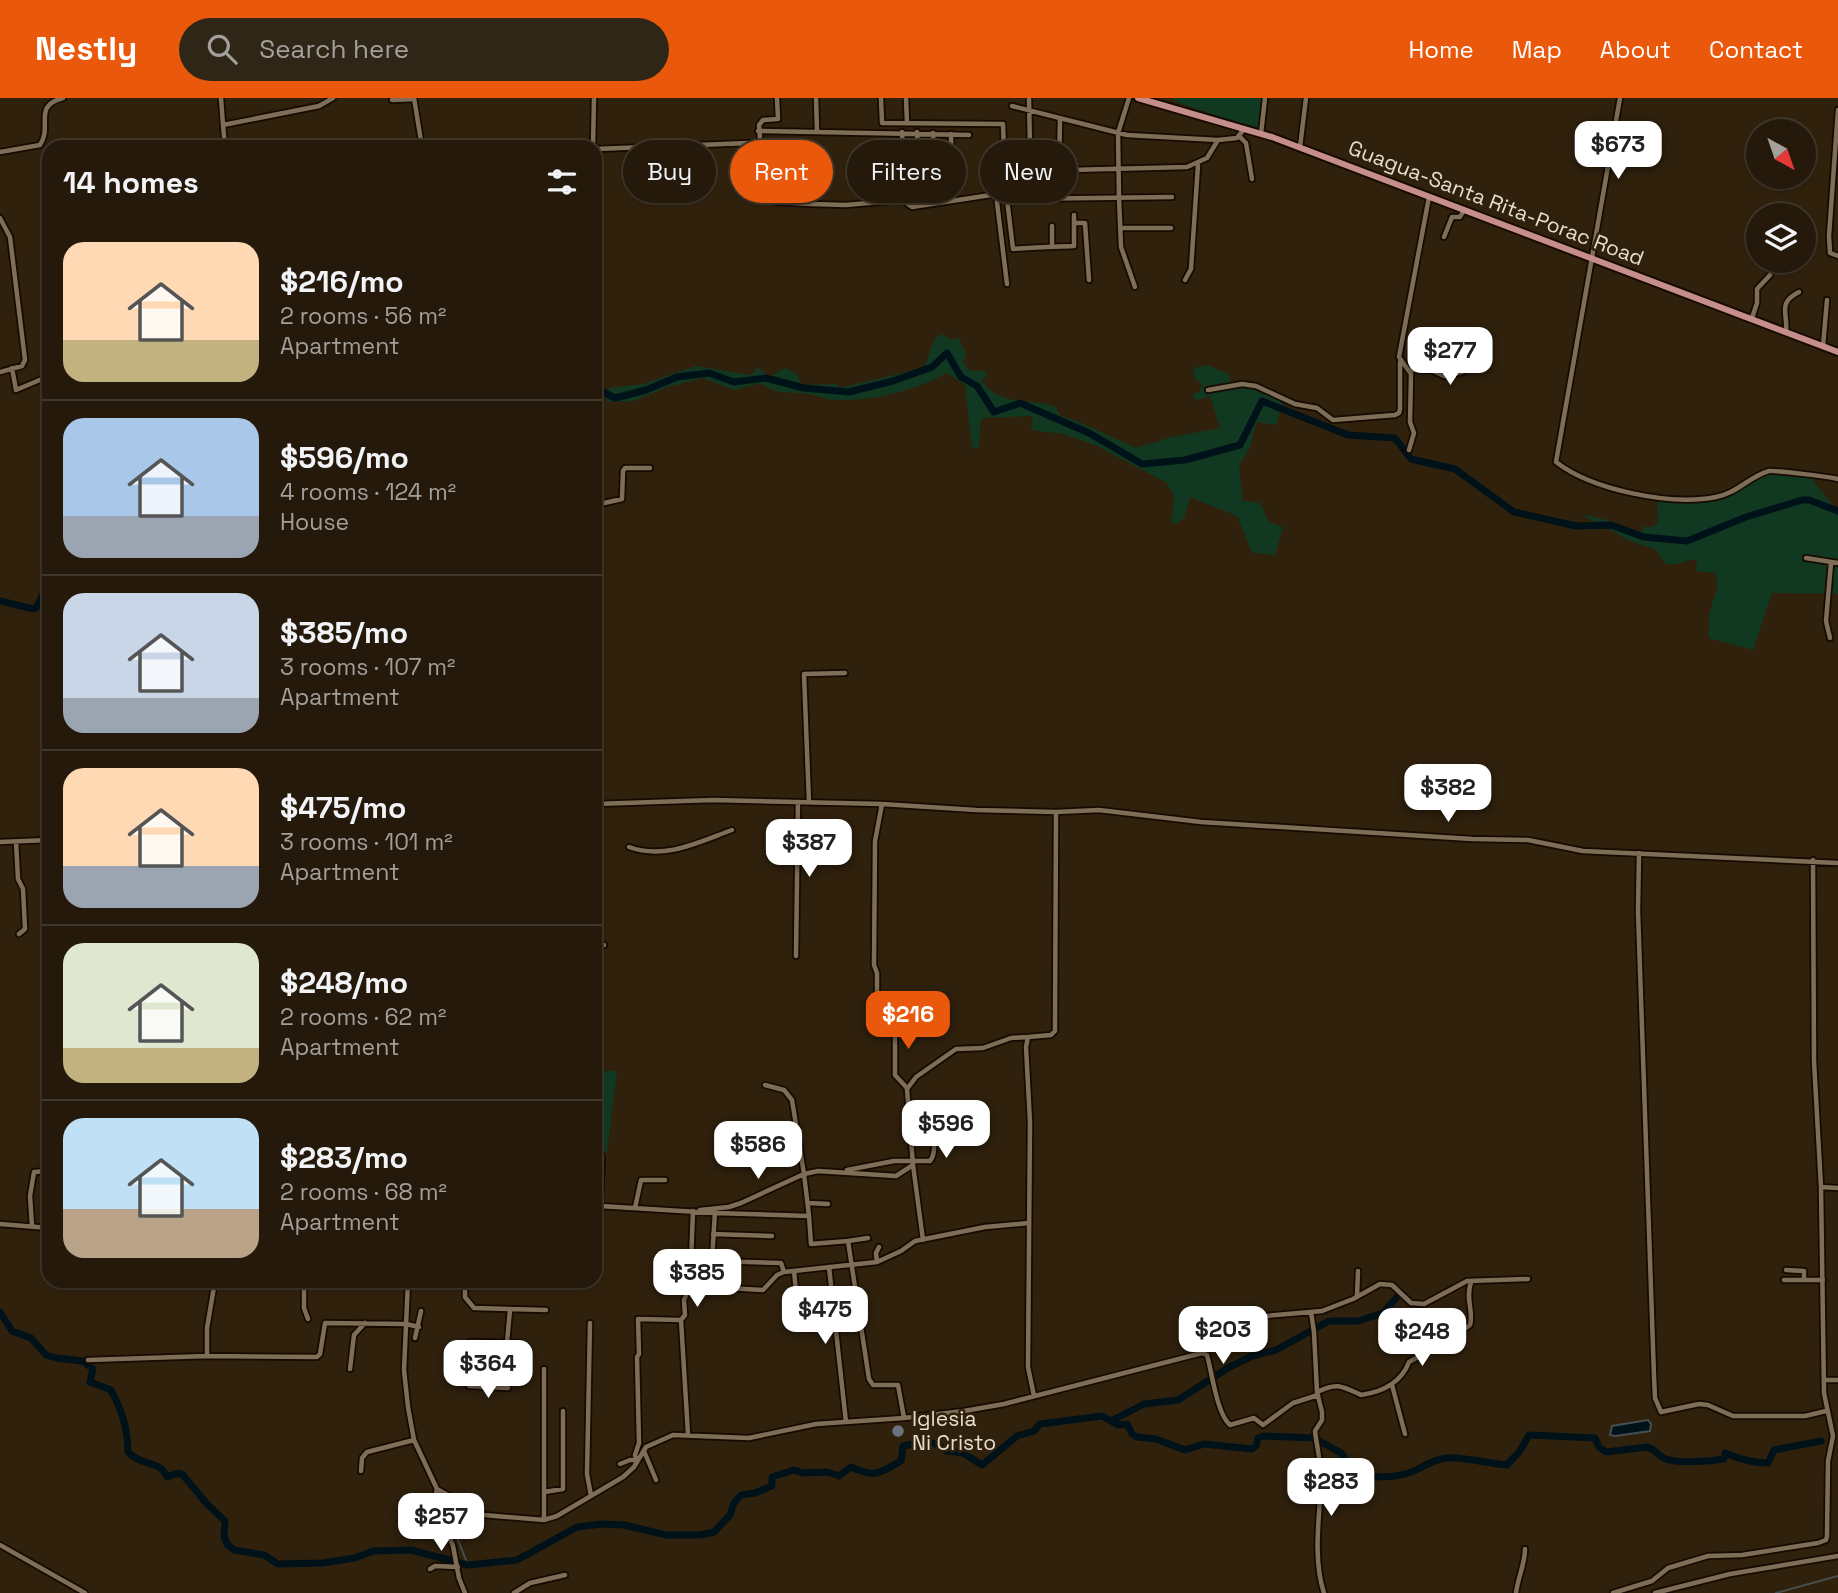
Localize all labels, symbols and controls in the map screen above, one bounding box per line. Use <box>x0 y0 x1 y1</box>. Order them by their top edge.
search box <box>179 18 669 81</box>
text: Nestly <box>35 28 137 70</box>
icon: search <box>203 30 241 68</box>
text: Search here <box>259 32 409 66</box>
text: Home <box>1408 34 1474 65</box>
text: Map <box>1512 34 1562 65</box>
text: About <box>1600 34 1671 65</box>
text: Contact <box>1709 34 1803 65</box>
north arrow <box>1746 119 1816 189</box>
map controls <box>1746 119 1816 273</box>
pin: $673 <box>1577 122 1659 181</box>
text: $673 <box>1591 129 1645 159</box>
street label: Guagua-Santa Rita-Porac Road <box>1345 134 1648 271</box>
chip: Buy <box>623 140 716 203</box>
chip: Rent <box>730 140 833 203</box>
chip: Filters <box>847 140 966 203</box>
chip: New <box>980 140 1077 203</box>
text: 14 homes <box>63 163 199 202</box>
icon: filters <box>543 163 581 201</box>
button: layers <box>1746 203 1816 273</box>
text: $216/mo <box>280 262 404 301</box>
icon: home <box>119 270 203 354</box>
text: 2 rooms · 56 m² <box>280 301 446 331</box>
pin: $277 <box>1409 328 1491 387</box>
text: Apartment <box>280 331 400 361</box>
text: $277 <box>1424 335 1476 365</box>
text: $596/mo <box>280 438 409 477</box>
icon: home <box>119 446 203 530</box>
text: 4 rooms · 124 m² <box>280 477 456 507</box>
text: House <box>280 507 349 537</box>
text: $385/mo <box>280 613 408 652</box>
icon: home <box>119 621 203 705</box>
text: 3 rooms · 107 m² <box>280 652 456 682</box>
text: Apartment <box>280 682 400 712</box>
pin: $382 <box>1407 764 1489 824</box>
text: $382 <box>1420 772 1476 802</box>
text: $475/mo <box>280 788 406 827</box>
icon: home <box>119 796 203 880</box>
pin: $387 <box>768 820 850 879</box>
text: 3 rooms · 101 m² <box>280 827 453 857</box>
text: $387 <box>782 827 836 857</box>
text: Apartment <box>280 857 400 887</box>
text: $248/mo <box>280 963 408 1002</box>
icon: home <box>119 971 203 1055</box>
pin: $216 <box>867 992 949 1051</box>
text: $216 <box>882 999 934 1029</box>
text: 2 rooms · 62 m² <box>280 1002 446 1032</box>
text: Apartment <box>280 1032 400 1062</box>
pin: $596 <box>905 1100 987 1160</box>
text: $596 <box>918 1108 974 1138</box>
pin: $586 <box>717 1122 799 1181</box>
text: $586 <box>730 1129 786 1159</box>
text: $283/mo <box>280 1138 408 1177</box>
icon: home <box>119 1146 203 1230</box>
text: 2 rooms · 68 m² <box>280 1177 447 1207</box>
text: Apartment <box>280 1207 400 1237</box>
pin: $385 <box>656 1250 738 1309</box>
text: $385 <box>669 1257 725 1287</box>
pin: $475 <box>784 1286 866 1346</box>
text: $475 <box>798 1294 852 1324</box>
pin: $203 <box>1182 1306 1264 1366</box>
pin: $248 <box>1381 1308 1463 1368</box>
text: $203 <box>1195 1314 1251 1344</box>
text: $248 <box>1394 1316 1450 1346</box>
pin: $364 <box>447 1340 529 1400</box>
text: $364 <box>460 1348 516 1378</box>
place label: Iglesia Ni Cristo <box>912 1405 996 1456</box>
marker: Iglesia Ni Cristo <box>890 1423 906 1439</box>
pin: $283 <box>1290 1458 1372 1518</box>
text: $283 <box>1303 1466 1359 1496</box>
pin: $257 <box>400 1494 482 1553</box>
text: $257 <box>414 1501 468 1531</box>

